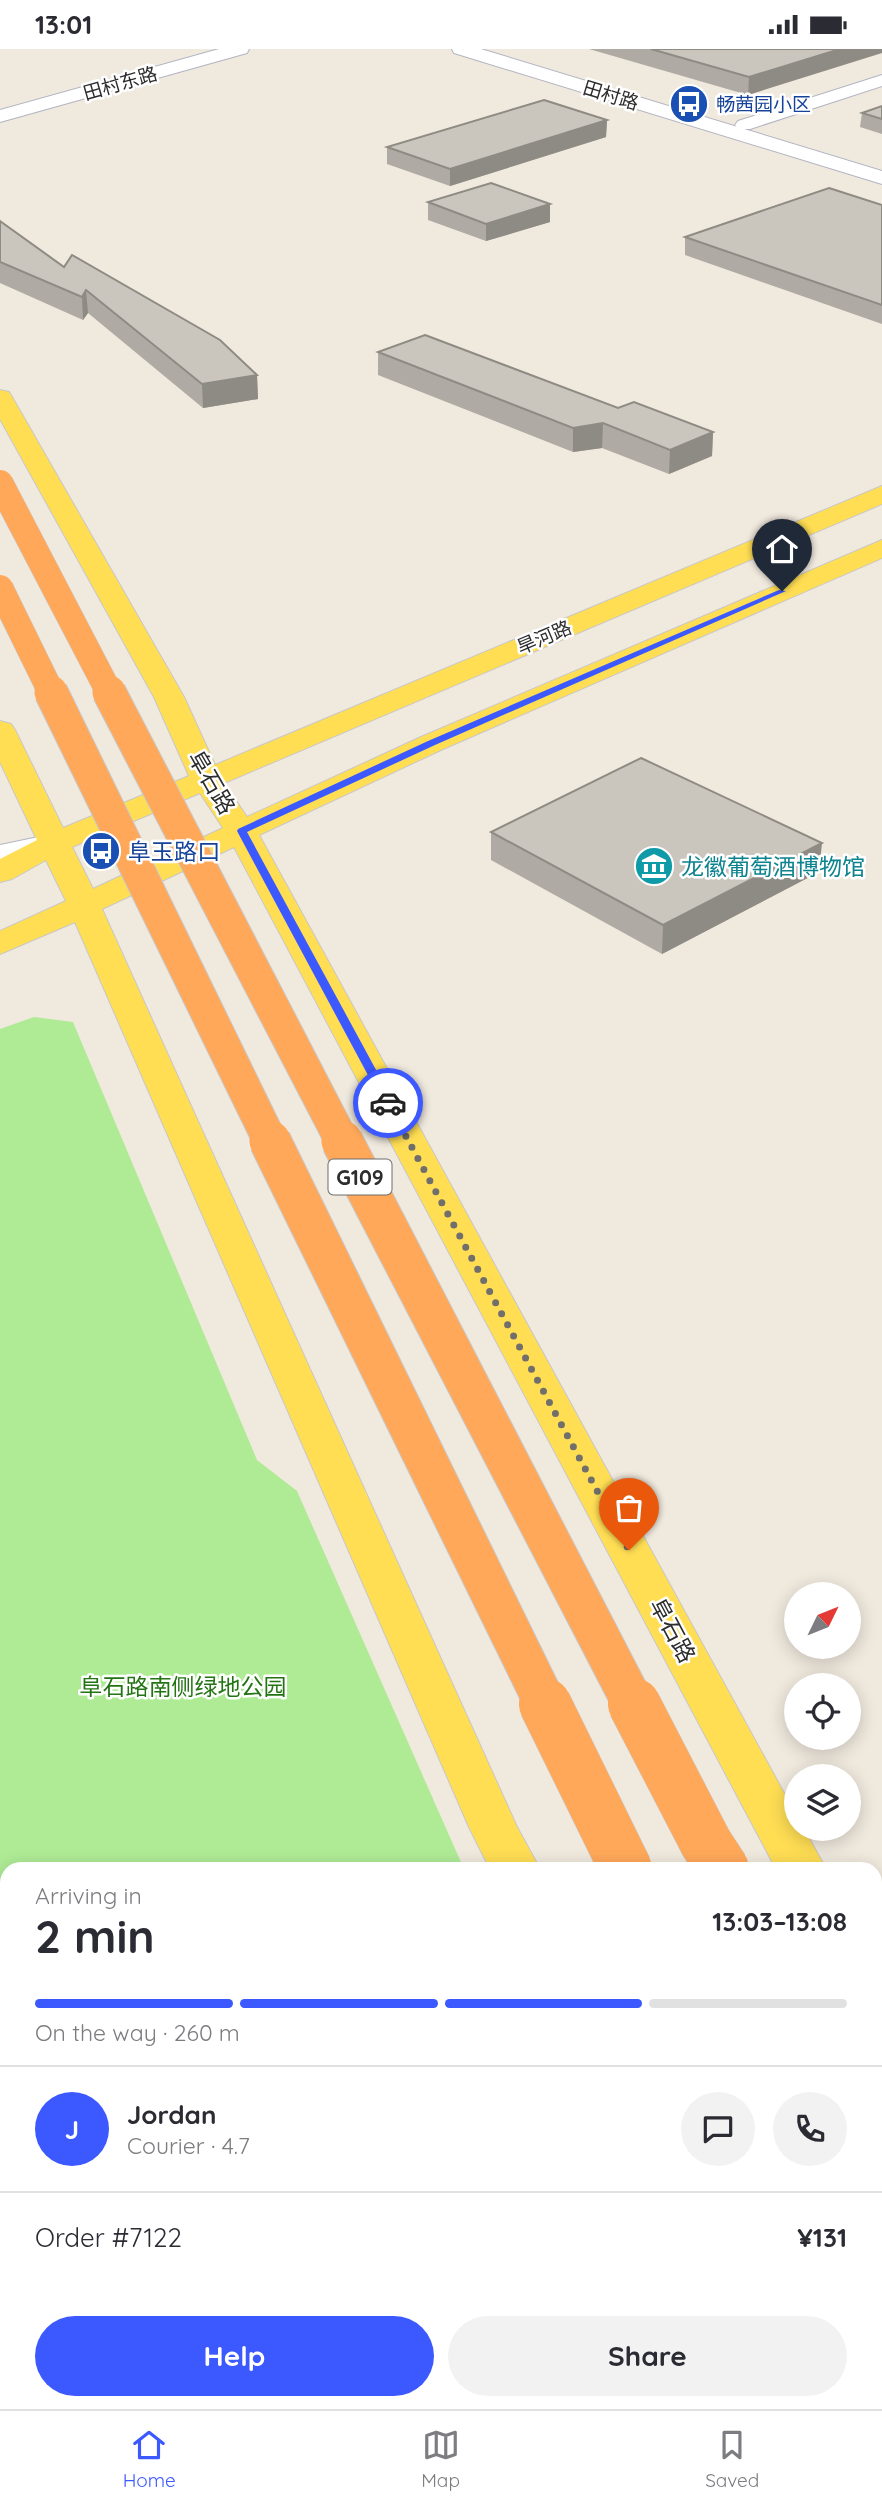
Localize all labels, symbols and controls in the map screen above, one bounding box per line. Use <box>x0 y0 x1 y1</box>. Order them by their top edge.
text: 13:01 <box>35 8 92 41</box>
street label: 田村东路 <box>80 61 160 105</box>
street label: 田村路 <box>580 75 642 115</box>
bus stop icon: 畅茜园小区 <box>668 83 710 125</box>
place label: 畅茜园小区 <box>716 92 811 116</box>
pin <box>752 519 812 591</box>
icon: home <box>763 530 801 568</box>
street label: 旱河路 <box>513 615 575 659</box>
street label: 阜石路 <box>182 745 242 819</box>
bus stop icon: 阜玉路口 <box>80 830 122 872</box>
place label: 阜玉路口 <box>128 837 220 866</box>
museum icon: 龙徽葡萄酒博物馆 <box>633 845 675 887</box>
place label: 龙徽葡萄酒博物馆 <box>681 852 865 881</box>
courier <box>353 1068 423 1138</box>
icon: car <box>369 1084 407 1122</box>
road number: G109 <box>328 1159 392 1195</box>
pin <box>599 1478 659 1550</box>
icon: bag <box>610 1489 648 1527</box>
north arrow <box>784 1582 861 1659</box>
map controls <box>784 1582 861 1841</box>
street label: 阜石路 <box>644 1593 702 1667</box>
park label: 阜石路南侧绿地公园 <box>80 1672 287 1701</box>
button: locate <box>784 1673 861 1750</box>
button: layers <box>784 1764 861 1841</box>
text: Arriving in <box>35 1881 142 1910</box>
text: 13:03–13:08 <box>712 1905 847 1938</box>
text: 2 min <box>35 1907 155 1965</box>
text: On the way · 260 m <box>35 2018 240 2047</box>
button: chat <box>681 2092 755 2166</box>
button: phone <box>773 2092 847 2166</box>
text: Jordan <box>127 2098 216 2131</box>
text: J <box>65 2113 79 2146</box>
text: Courier · 4.7 <box>127 2131 250 2160</box>
text: Order #7122 <box>35 2221 182 2254</box>
text: ¥131 <box>797 2221 847 2254</box>
button: Help <box>35 2316 434 2396</box>
button: Share <box>448 2316 847 2396</box>
tab: Home <box>123 2426 176 2492</box>
tab: Map <box>421 2426 460 2492</box>
tab: Saved <box>705 2426 759 2492</box>

